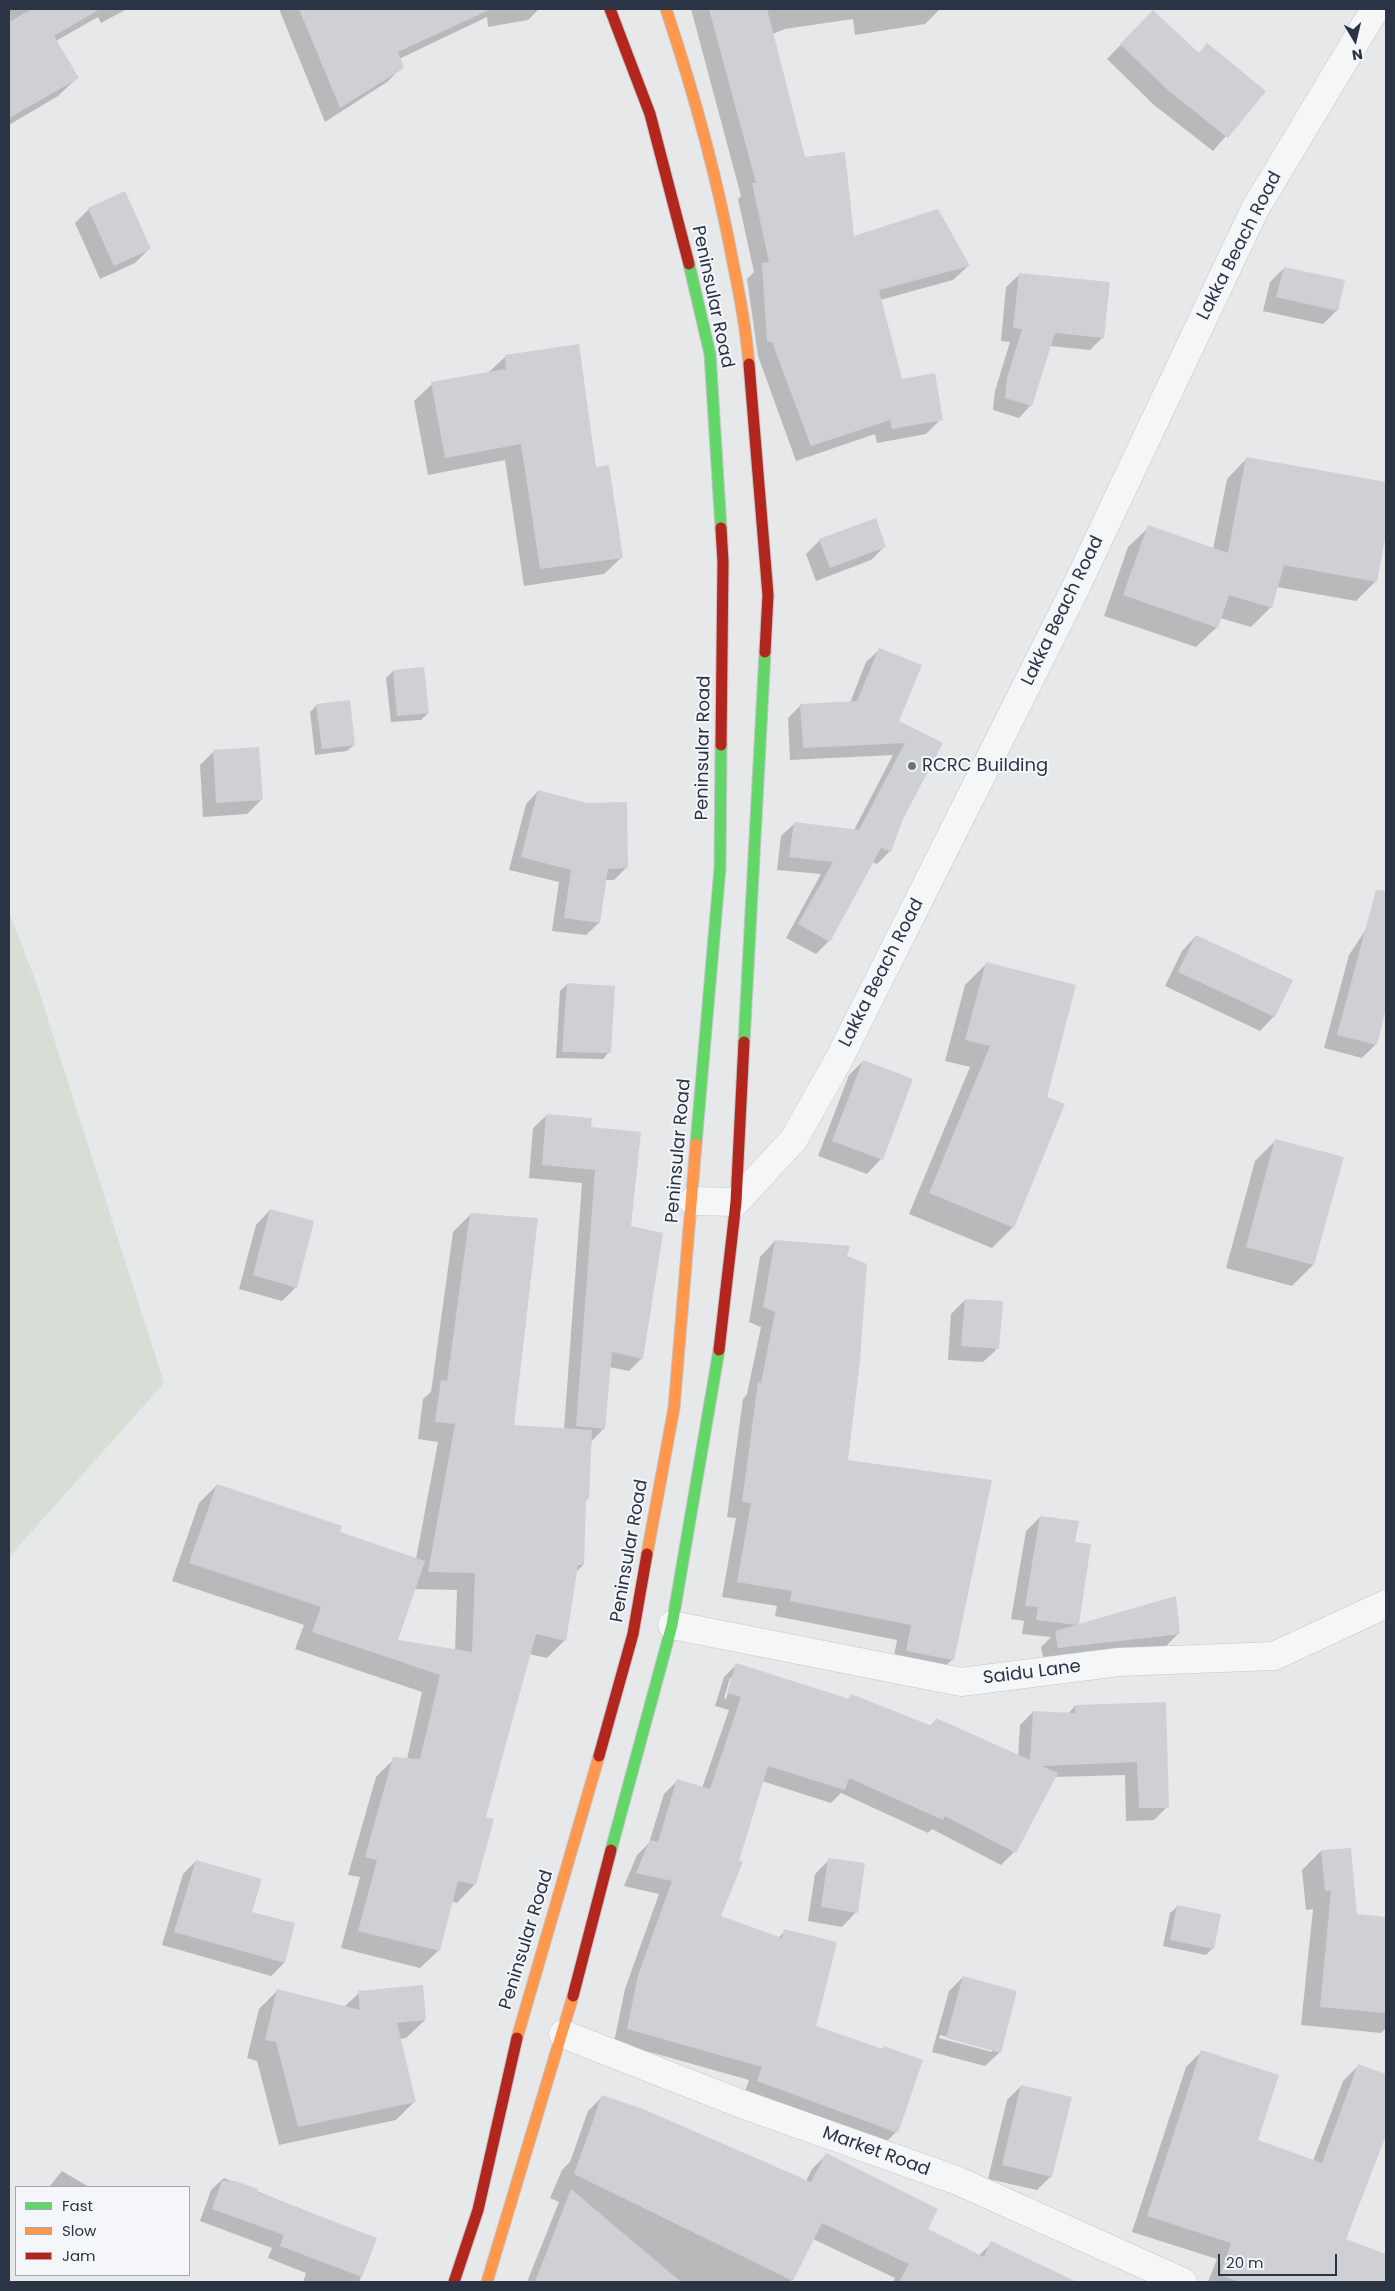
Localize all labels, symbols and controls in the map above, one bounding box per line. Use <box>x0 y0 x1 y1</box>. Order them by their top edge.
north arrow <box>1330 15 1380 65</box>
text: N <box>1351 44 1364 66</box>
street label: Lakka Beach Road <box>1193 168 1287 324</box>
street label: Peninsular Road <box>686 224 738 370</box>
street label: Lakka Beach Road <box>1017 533 1109 689</box>
street label: Peninsular Road <box>692 675 716 821</box>
place label: RCRC Building <box>922 755 1048 777</box>
marker: RCRC Building <box>906 760 918 772</box>
street label: Lakka Beach Road <box>835 895 929 1051</box>
street label: Peninsular Road <box>662 1078 696 1224</box>
street label: Peninsular Road <box>607 1478 653 1624</box>
street label: Saidu Lane <box>982 1656 1082 1690</box>
street label: Peninsular Road <box>495 1868 559 2012</box>
street label: Market Road <box>819 2123 933 2181</box>
legend <box>15 2186 190 2276</box>
text: Fast <box>62 2195 93 2216</box>
text: Slow <box>62 2220 96 2241</box>
scale bar <box>1220 2244 1339 2276</box>
text: Jam <box>62 2245 96 2266</box>
text: 20 m <box>1226 2252 1264 2273</box>

